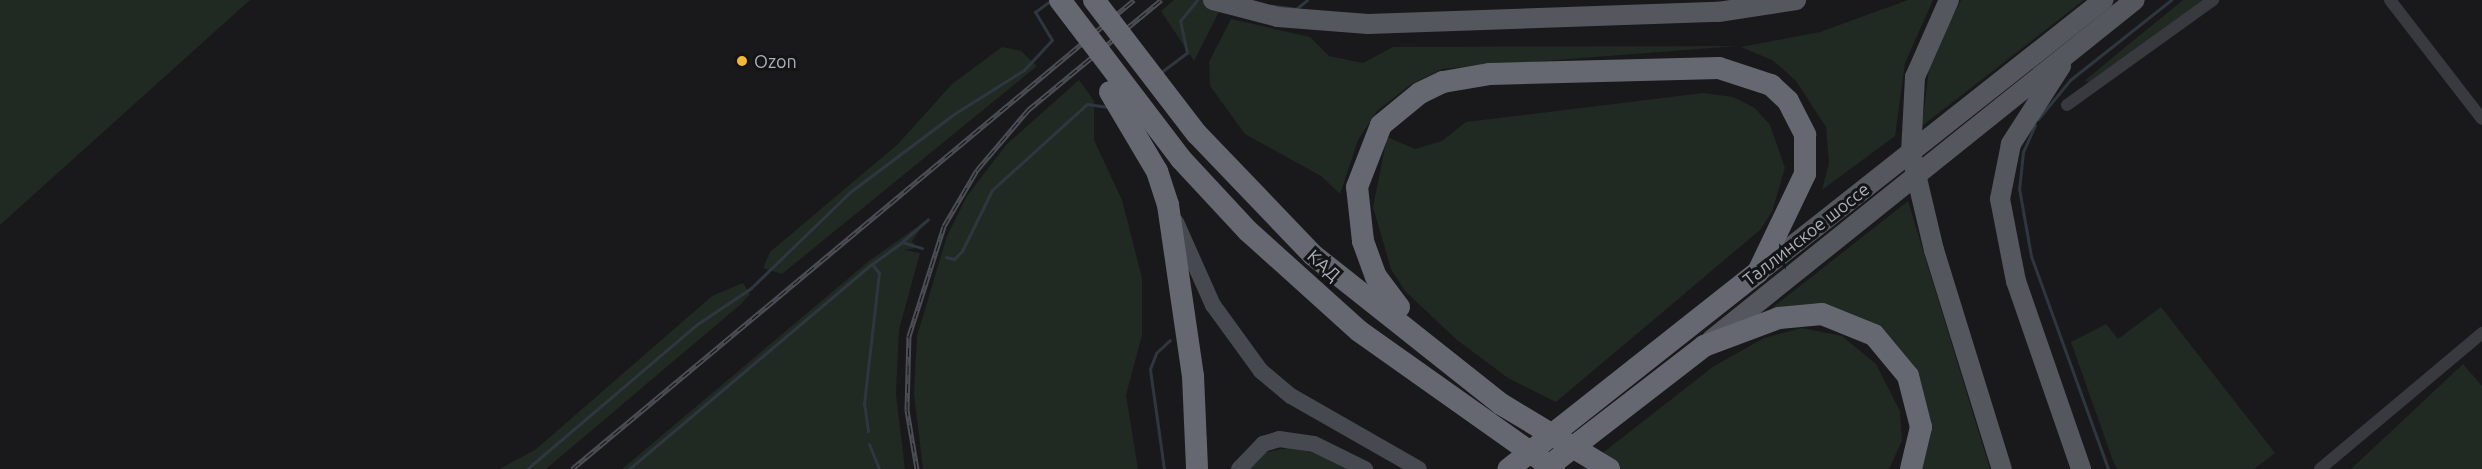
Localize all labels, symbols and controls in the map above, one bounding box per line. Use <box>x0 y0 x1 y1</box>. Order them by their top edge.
place label: Ozon <box>754 50 797 72</box>
marker: Ozon <box>735 54 749 68</box>
street label: Таллинское шоссе <box>1738 178 1874 290</box>
street label: КАД <box>1303 245 1345 285</box>

